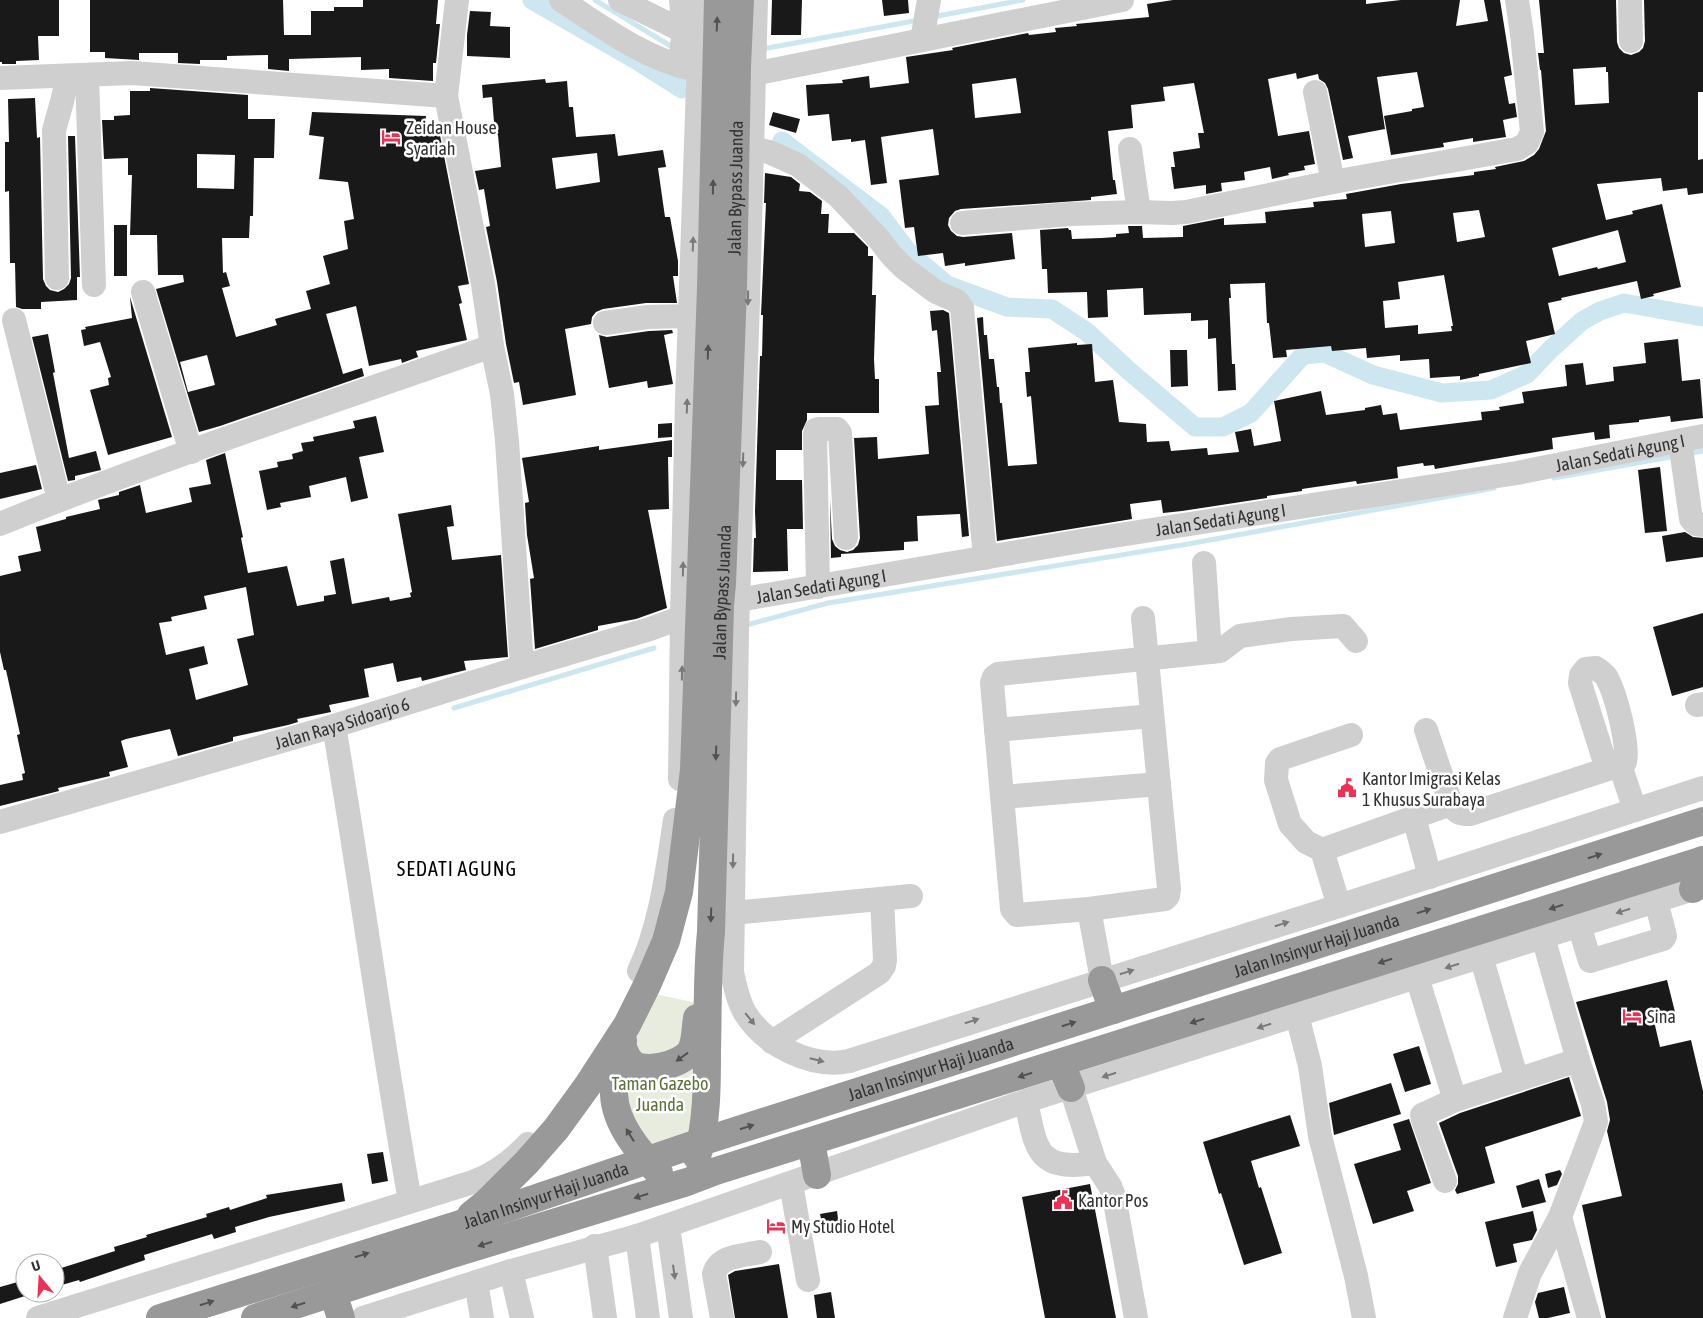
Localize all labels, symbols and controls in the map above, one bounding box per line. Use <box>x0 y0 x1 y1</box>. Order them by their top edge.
one-way arrow <box>714 16 722 32</box>
place label: Zeidan House Syariah <box>406 117 497 159</box>
street label: Jalan Bypass Juanda <box>723 120 747 256</box>
hotel icon: Zeidan House Syariah <box>380 126 402 148</box>
one-way arrow <box>709 178 717 194</box>
one-way arrow <box>689 236 697 252</box>
one-way arrow <box>744 290 752 306</box>
one-way arrow <box>705 344 713 360</box>
one-way arrow <box>683 398 691 414</box>
street label: Jalan Sedati Agung I <box>1553 429 1687 476</box>
one-way arrow <box>738 452 746 468</box>
street label: Jalan Sedati Agung I <box>1154 499 1287 540</box>
street label: Jalan Bypass Juanda <box>708 524 735 660</box>
one-way arrow <box>679 561 687 577</box>
street label: Jalan Sedati Agung I <box>754 564 888 607</box>
one-way arrow <box>678 665 686 681</box>
one-way arrow <box>731 691 739 707</box>
street label: Jalan Raya Sidoarjo 6 <box>272 692 412 753</box>
one-way arrow <box>712 745 720 761</box>
place label: Kantor Imigrasi Kelas 1 Khusus Surabaya <box>1362 768 1501 810</box>
public building icon: Kantor Imigrasi Kelas 1 Khusus Surabaya <box>1336 777 1358 799</box>
one-way arrow <box>1588 851 1603 859</box>
one-way arrow <box>729 853 737 869</box>
district label: SEDATI AGUNG <box>397 857 517 880</box>
one-way arrow <box>1549 903 1564 911</box>
one-way arrow <box>1416 906 1431 914</box>
one-way arrow <box>707 907 715 923</box>
one-way arrow <box>1616 908 1631 915</box>
street label: Jalan Insinyur Haji Juanda <box>1231 909 1402 981</box>
one-way arrow <box>1275 920 1290 927</box>
one-way arrow <box>1377 958 1392 966</box>
one-way arrow <box>1444 963 1459 970</box>
one-way arrow <box>1120 968 1135 976</box>
hotel icon: Sina <box>1621 1005 1643 1027</box>
place label: Sina <box>1647 1006 1676 1027</box>
one-way arrow <box>745 1013 756 1026</box>
one-way arrow <box>965 1017 980 1025</box>
one-way arrow <box>1189 1017 1204 1025</box>
one-way arrow <box>1062 1020 1077 1028</box>
one-way arrow <box>1256 1023 1271 1030</box>
street label: Jalan Insinyur Haji Juanda <box>845 1032 1016 1105</box>
one-way arrow <box>675 1052 689 1062</box>
one-way arrow <box>809 1056 824 1064</box>
one-way arrow <box>1017 1071 1032 1079</box>
one-way arrow <box>1101 1072 1116 1080</box>
park label: Taman Gazebo Juanda <box>612 1073 708 1115</box>
one-way arrow <box>740 1123 755 1131</box>
one-way arrow <box>625 1129 634 1142</box>
street label: Jalan Insinyur Haji Juanda <box>460 1157 631 1233</box>
public building icon: Kantor Pos <box>1052 1189 1074 1211</box>
place label: Kantor Pos <box>1078 1190 1148 1211</box>
one-way arrow <box>633 1193 648 1200</box>
hotel icon: My Studio Hotel <box>765 1215 787 1237</box>
place label: My Studio Hotel <box>791 1216 895 1237</box>
one-way arrow <box>478 1240 493 1248</box>
one-way arrow <box>354 1250 369 1258</box>
north arrow <box>15 1253 65 1303</box>
text: U <box>30 1257 42 1275</box>
one-way arrow <box>671 1264 679 1280</box>
one-way arrow <box>199 1299 214 1307</box>
one-way arrow <box>290 1301 305 1309</box>

